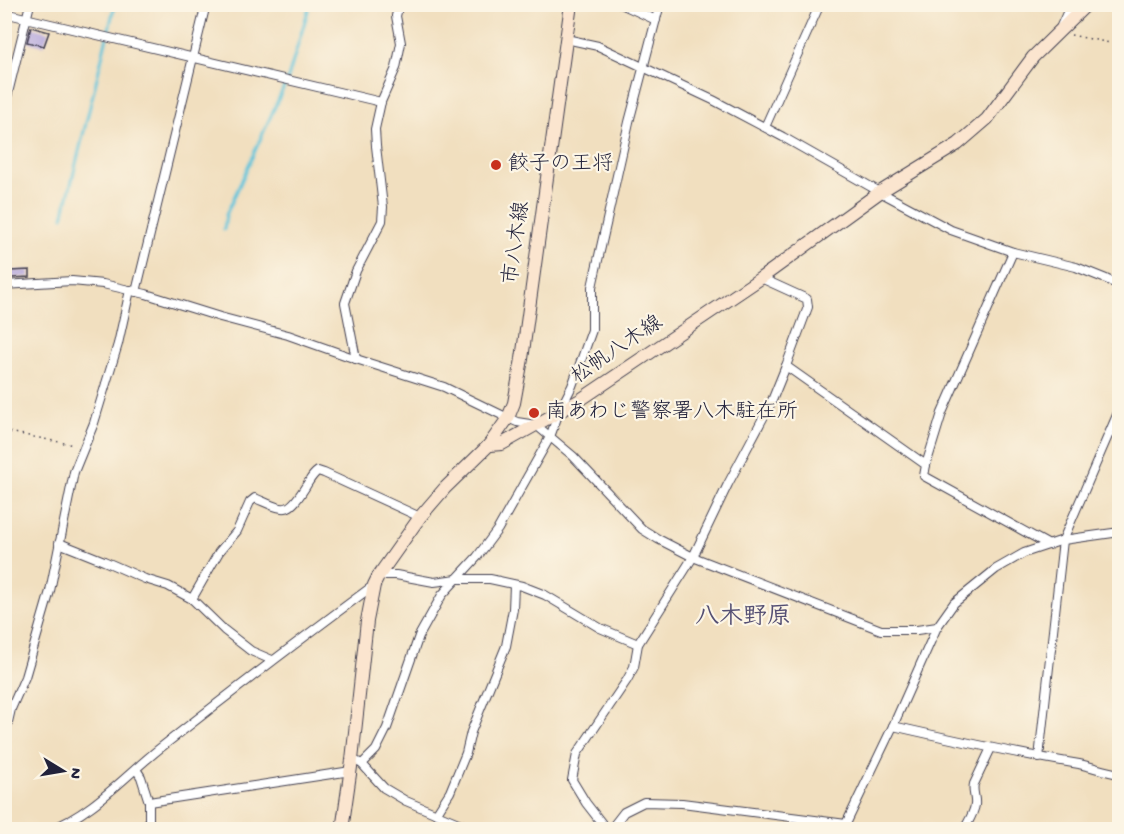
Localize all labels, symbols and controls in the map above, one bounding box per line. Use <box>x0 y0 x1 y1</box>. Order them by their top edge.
place label: 餃子の王将 <box>508 152 613 178</box>
marker: 餃子の王将 <box>489 158 503 172</box>
street label: 市八木線 <box>499 200 536 286</box>
street label: 松帆八木線 <box>567 310 669 391</box>
place label: 南あわじ警察署八木駐在所 <box>546 399 798 426</box>
marker: 南あわじ警察署八木駐在所 <box>527 406 541 420</box>
district label: 八木野原 <box>695 603 791 633</box>
north arrow <box>33 741 93 801</box>
text: N <box>64 766 85 781</box>

